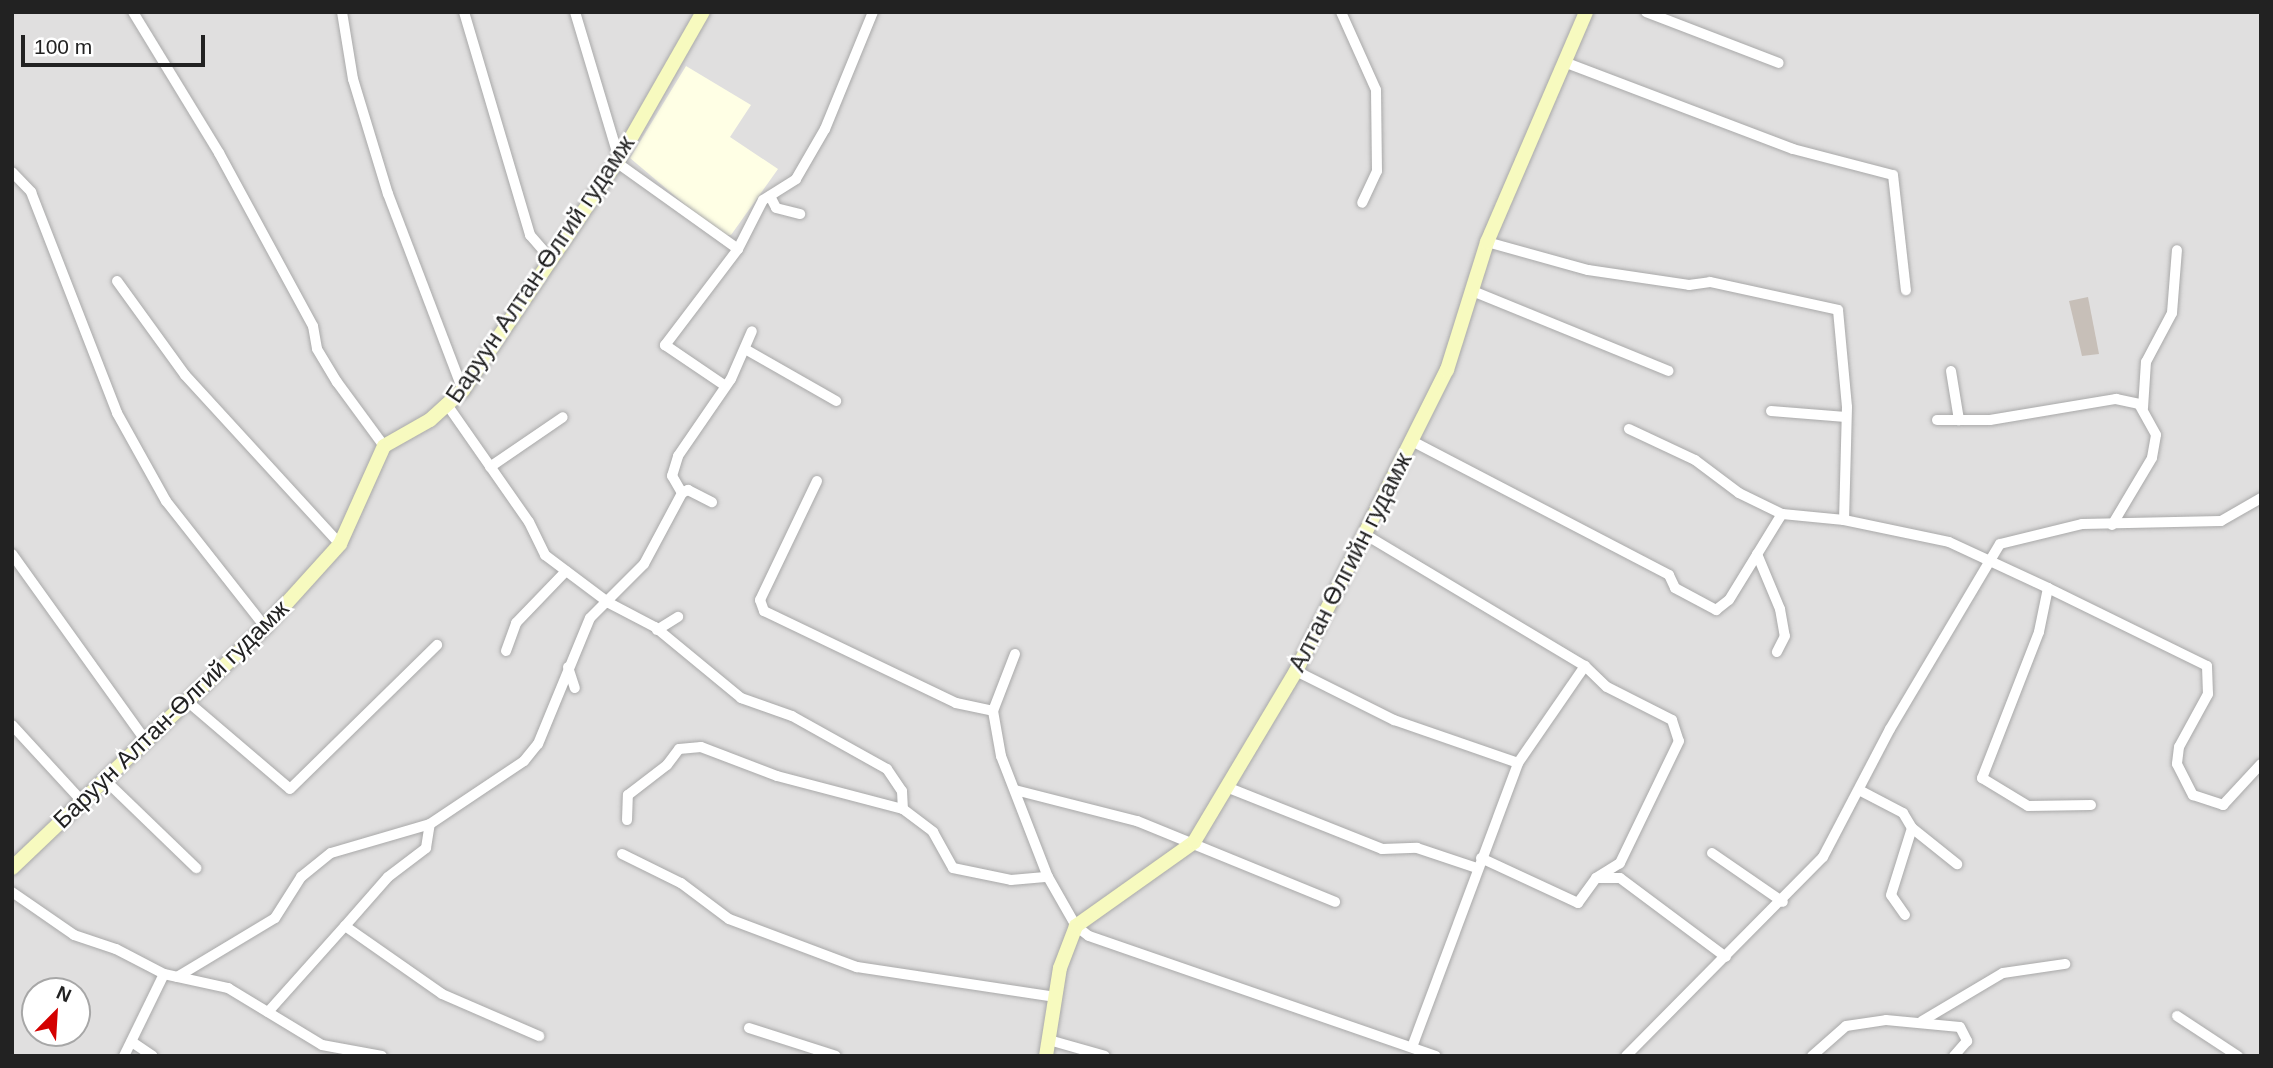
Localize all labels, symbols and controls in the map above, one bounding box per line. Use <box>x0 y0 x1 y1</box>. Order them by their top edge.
scale bar <box>24 21 208 65</box>
text: 100 m <box>34 35 92 58</box>
street label: Баруун Алтан-Өлгий гудамж <box>440 130 640 408</box>
street label: Алтан Өлгийн гудамж <box>1282 448 1418 676</box>
street label: Баруун Алтан-Өлгий гудамж <box>47 594 295 834</box>
north arrow <box>21 977 91 1047</box>
text: N <box>53 982 74 1007</box>

